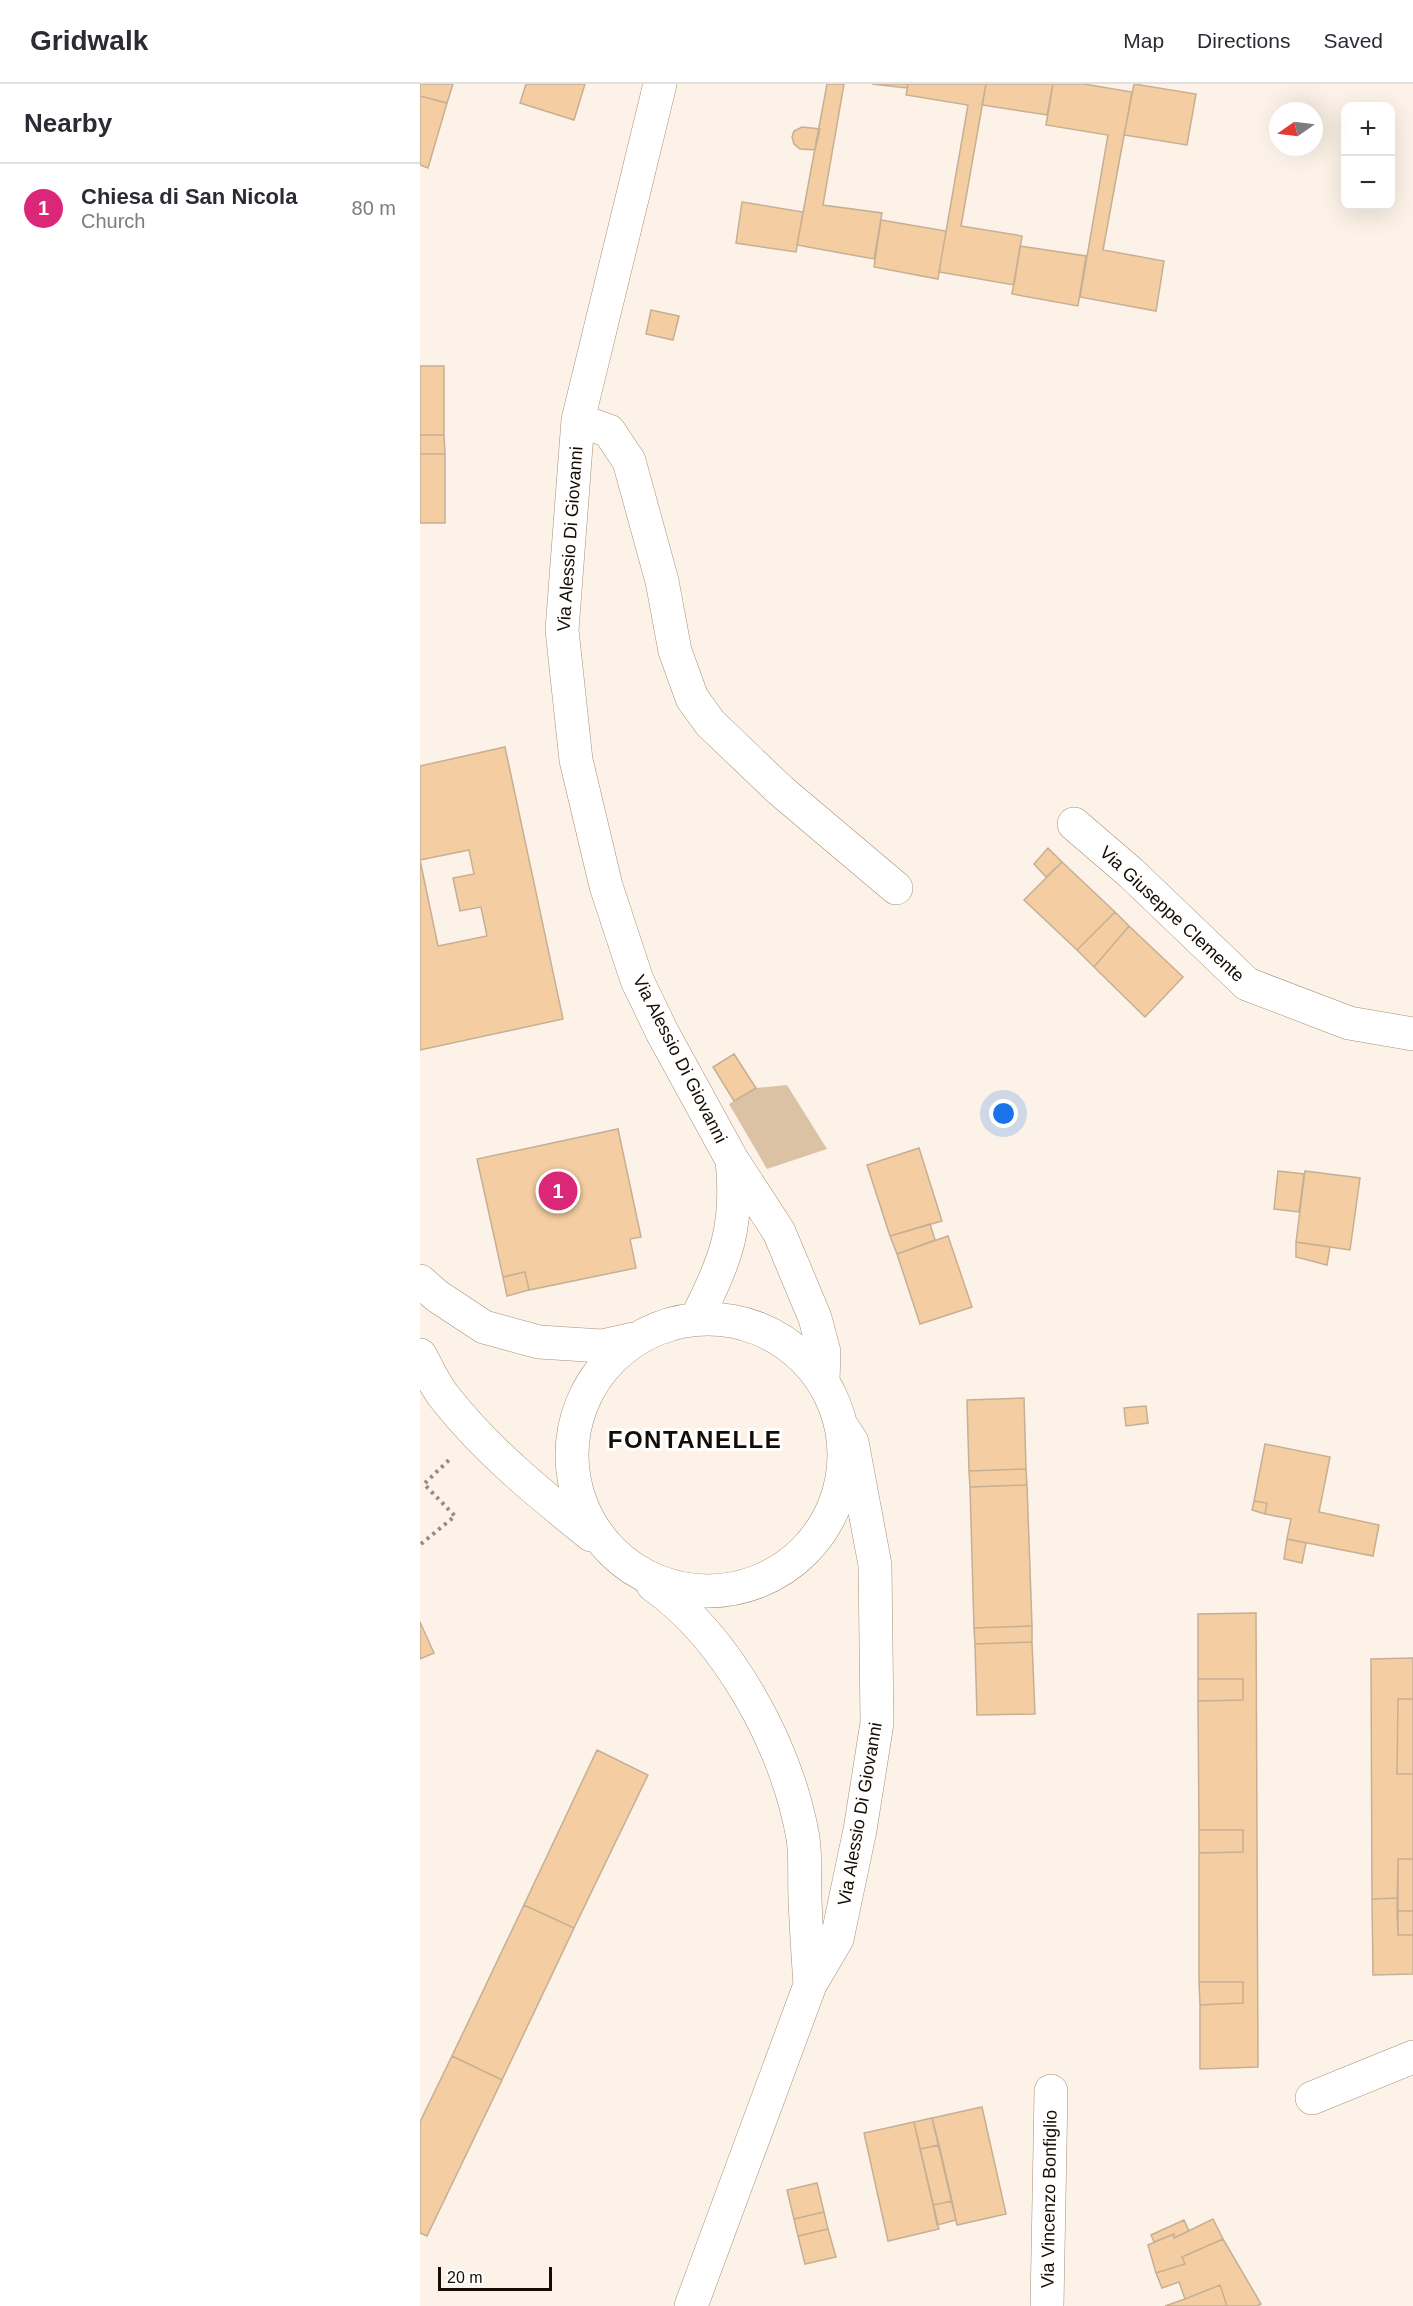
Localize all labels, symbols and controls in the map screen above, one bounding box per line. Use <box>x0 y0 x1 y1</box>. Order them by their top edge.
text: Gridwalk <box>30 25 148 56</box>
text: Map <box>1123 29 1164 52</box>
text: Directions <box>1197 29 1290 52</box>
text: Saved <box>1323 29 1383 52</box>
north arrow <box>1269 102 1323 156</box>
map controls <box>1341 102 1395 210</box>
button: + <box>1341 102 1395 156</box>
text: Nearby <box>24 108 112 138</box>
button: − <box>1341 156 1395 210</box>
text: Chiesa di San Nicola <box>81 184 297 209</box>
text: 1 <box>38 197 49 219</box>
text: 80 m <box>352 197 396 219</box>
text: Church <box>81 210 145 232</box>
street label: Via Alessio Di Giovanni <box>554 446 586 632</box>
street label: Via Giuseppe Clemente <box>1096 842 1248 986</box>
street label: Via Alessio Di Giovanni <box>629 972 731 1146</box>
your location <box>989 1099 1018 1128</box>
pin: 1 <box>538 1168 578 1214</box>
district label: FONTANELLE <box>608 1426 782 1453</box>
street label: Via Alessio Di Giovanni <box>834 1721 886 1907</box>
street label: Via Vincenzo Bonfiglio <box>1037 2110 1061 2288</box>
scale bar <box>438 2264 552 2292</box>
text: 20 m <box>447 2269 483 2286</box>

